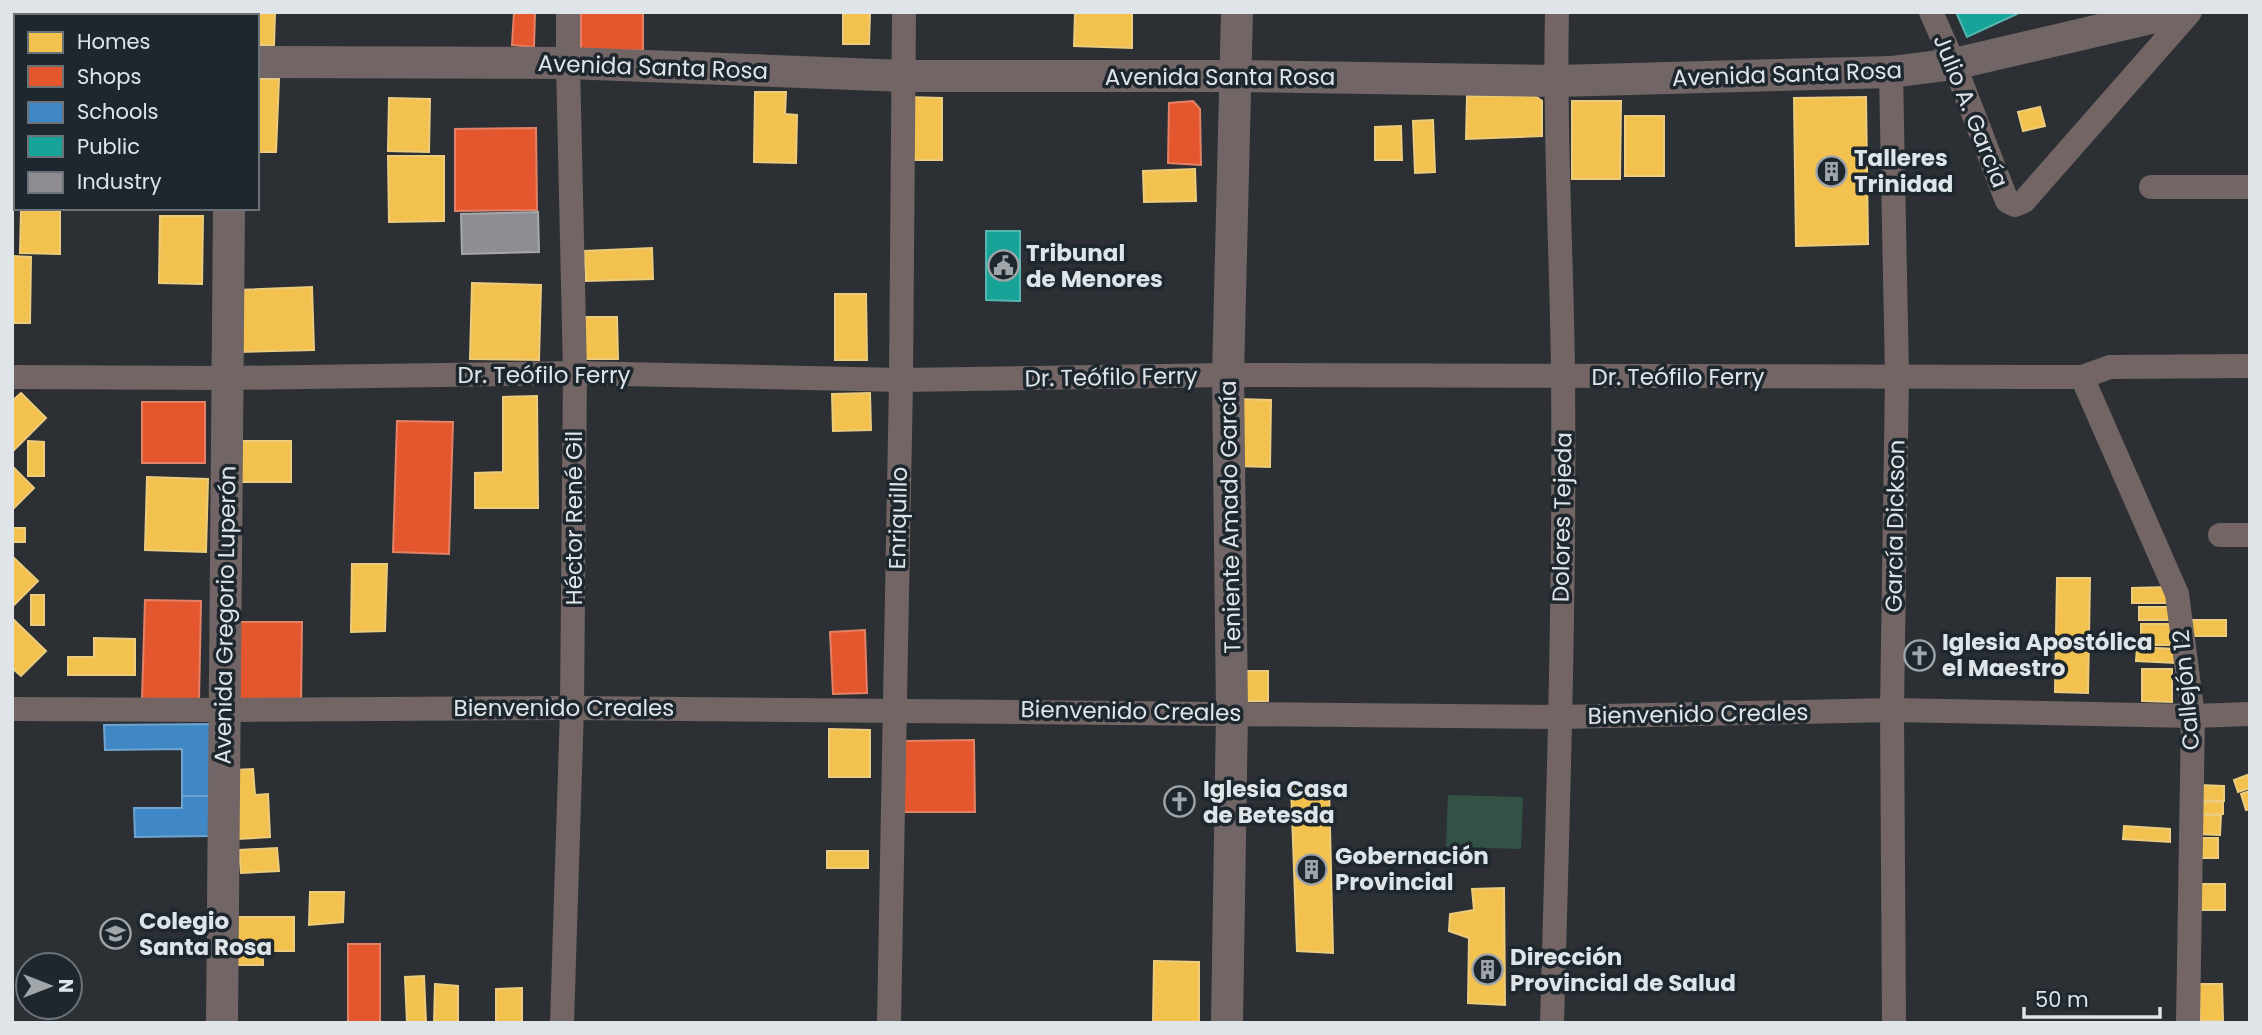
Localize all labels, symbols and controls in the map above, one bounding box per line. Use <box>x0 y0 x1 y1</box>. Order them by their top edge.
legend <box>14 14 259 210</box>
text: Homes <box>77 27 151 56</box>
street label: Julio A. García <box>1926 30 2016 192</box>
street label: Avenida Santa Rosa <box>537 47 769 87</box>
street label: Avenida Santa Rosa <box>1671 54 1903 94</box>
street label: Avenida Santa Rosa <box>1105 61 1335 93</box>
text: Shops <box>77 62 141 91</box>
text: Schools <box>77 97 159 126</box>
text: Public <box>77 132 140 161</box>
place label: Talleres Trinidad <box>1854 142 1953 200</box>
building icon: Talleres Trinidad <box>1814 154 1848 188</box>
text: Industry <box>77 167 162 196</box>
place label: Tribunal de Menores <box>1026 237 1163 295</box>
public building icon: Tribunal de Menores <box>986 249 1020 283</box>
street label: Dr. Teófilo Ferry <box>458 359 631 391</box>
street label: Dr. Teófilo Ferry <box>1024 359 1198 395</box>
street label: Dr. Teófilo Ferry <box>1592 361 1765 393</box>
street label: Teniente Amado García <box>1212 380 1248 654</box>
street label: Héctor René Gil <box>558 431 590 605</box>
street label: Dolores Tejeda <box>1545 432 1579 602</box>
street label: García Dickson <box>1877 439 1913 613</box>
street label: Avenida Gregorio Luperón <box>206 465 244 765</box>
street label: Enriquillo <box>881 466 915 570</box>
place label: Iglesia Apostólica el Maestro <box>1942 626 2153 684</box>
street label: Callejón 12 <box>2165 628 2207 752</box>
church icon: Iglesia Apostólica el Maestro <box>1902 638 1936 672</box>
street label: Bienvenido Creales <box>454 692 674 724</box>
street label: Bienvenido Creales <box>1020 693 1242 729</box>
street label: Bienvenido Creales <box>1587 696 1809 732</box>
place label: Iglesia Casa de Betesda <box>1203 773 1348 831</box>
church icon: Iglesia Casa de Betesda <box>1163 785 1197 819</box>
place label: Gobernación Provincial <box>1335 840 1489 898</box>
building icon: Gobernación Provincial <box>1295 852 1329 886</box>
place label: Colegio Santa Rosa <box>139 905 272 963</box>
school or university icon: Colegio Santa Rosa <box>99 917 133 951</box>
place label: Dirección Provincial de Salud <box>1510 941 1736 999</box>
north arrow <box>14 951 84 1021</box>
building icon: Dirección Provincial de Salud <box>1470 953 1504 987</box>
scale bar <box>2024 976 2160 1020</box>
text: N <box>52 979 79 993</box>
text: 50 m <box>2035 985 2089 1014</box>

